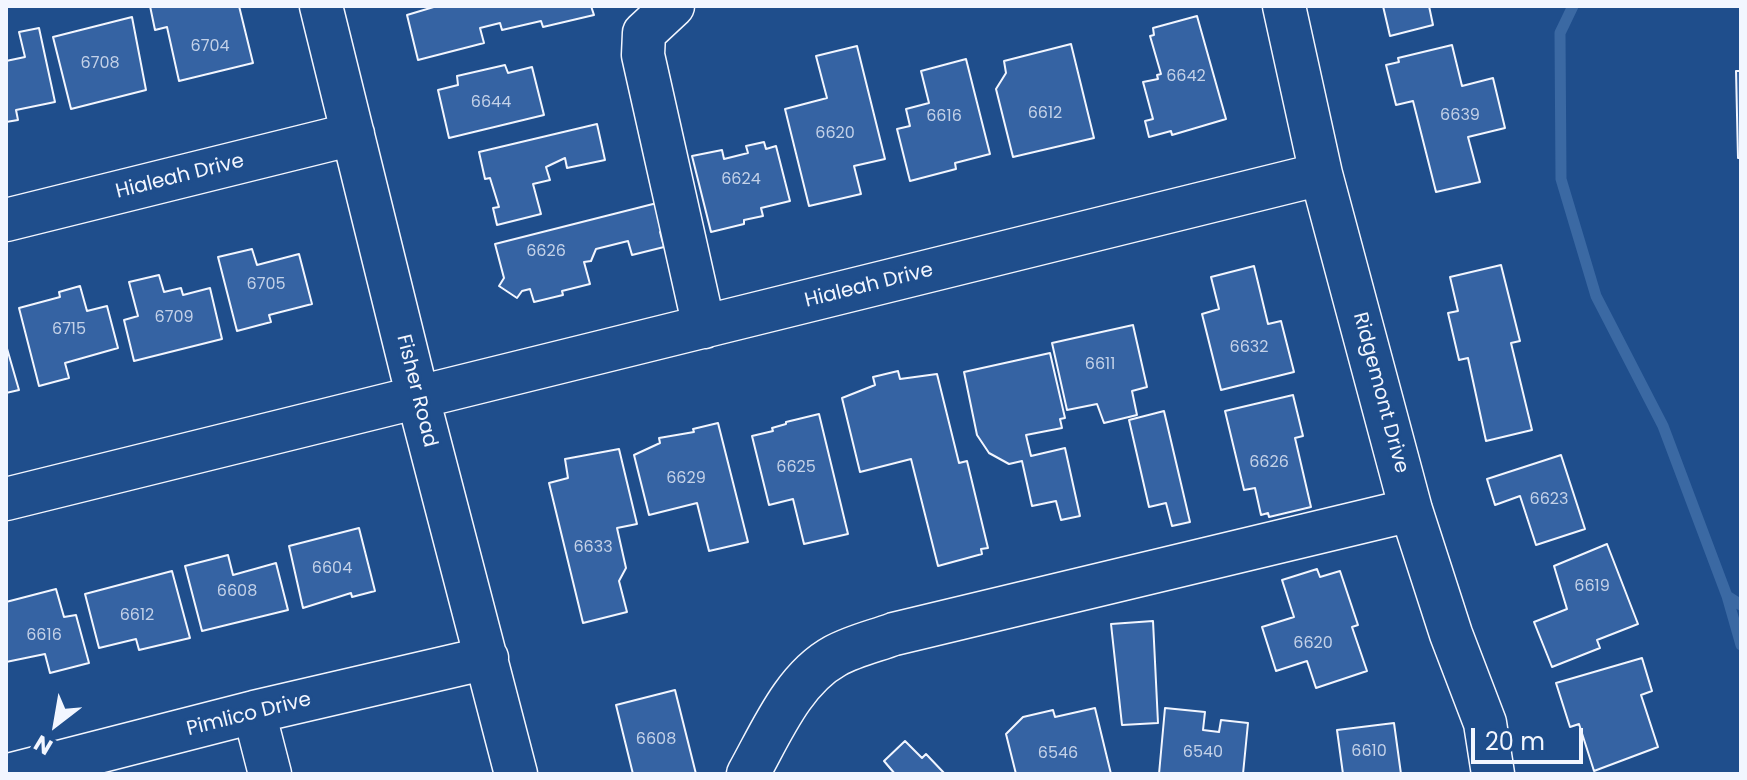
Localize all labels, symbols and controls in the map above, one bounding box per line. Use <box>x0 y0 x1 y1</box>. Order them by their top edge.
house number: 6704 <box>190 37 230 57</box>
house number: 6708 <box>80 54 120 74</box>
house number: 6642 <box>1166 67 1206 87</box>
house number: 6644 <box>471 93 511 113</box>
house number: 6612 <box>1028 104 1062 124</box>
house number: 6639 <box>1440 106 1480 126</box>
house number: 6616 <box>926 107 962 127</box>
house number: 6620 <box>815 124 855 144</box>
street label: Hialeah Drive <box>113 149 247 205</box>
house number: 6624 <box>721 170 761 190</box>
house number: 6626 <box>526 242 566 262</box>
street label: Hialeah Drive <box>802 258 936 314</box>
house number: 6705 <box>247 275 285 295</box>
house number: 6709 <box>154 308 194 328</box>
street label: Ridgemont Drive <box>1347 310 1413 476</box>
house number: 6715 <box>52 320 86 340</box>
street label: Fisher Road <box>390 332 442 450</box>
house number: 6632 <box>1230 338 1268 358</box>
house number: 6611 <box>1085 355 1115 375</box>
house number: 6626 <box>1249 453 1289 473</box>
house number: 6625 <box>776 458 816 478</box>
house number: 6629 <box>666 469 706 489</box>
house number: 6623 <box>1530 490 1568 510</box>
house number: 6633 <box>573 538 613 558</box>
house number: 6604 <box>312 559 352 579</box>
house number: 6619 <box>1574 577 1610 597</box>
house number: 6608 <box>217 582 257 602</box>
house number: 6612 <box>120 606 154 626</box>
house number: 6616 <box>26 626 62 646</box>
house number: 6620 <box>1293 634 1333 654</box>
north arrow <box>16 684 96 764</box>
street label: Pimlico Drive <box>184 688 314 742</box>
scale bar <box>1475 712 1587 762</box>
text: 20 m <box>1485 725 1545 758</box>
text: N <box>28 727 58 763</box>
house number: 6608 <box>636 730 676 750</box>
house number: 6610 <box>1351 742 1387 762</box>
house number: 6540 <box>1183 743 1223 763</box>
house number: 6546 <box>1038 744 1078 764</box>

